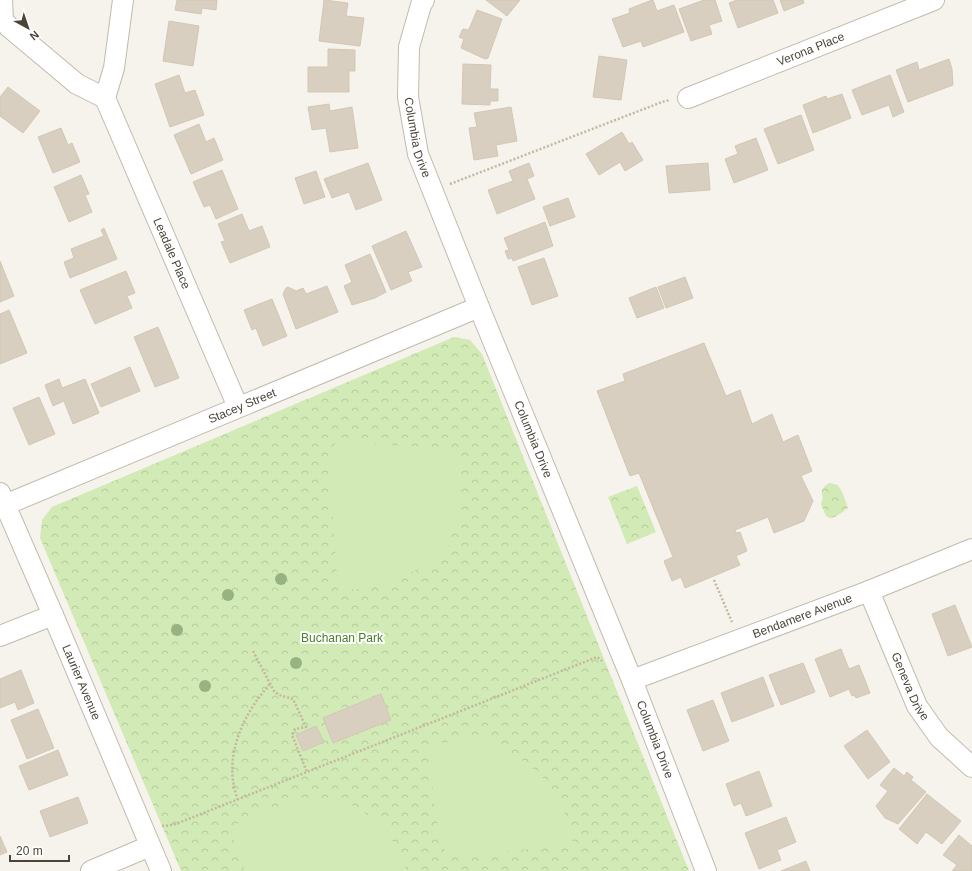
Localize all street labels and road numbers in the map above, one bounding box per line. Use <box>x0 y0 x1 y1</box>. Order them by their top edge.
street label: Verona Place <box>775 29 847 69</box>
street label: Columbia Drive <box>401 96 434 180</box>
street label: Leadale Place <box>150 216 193 291</box>
street label: Stacey Street <box>206 385 279 426</box>
street label: Columbia Drive <box>511 399 555 480</box>
street label: Bendamere Avenue <box>751 591 854 641</box>
street label: Laurier Avenue <box>59 642 104 722</box>
street label: Geneva Drive <box>888 650 932 723</box>
street label: Columbia Drive <box>634 699 677 781</box>

